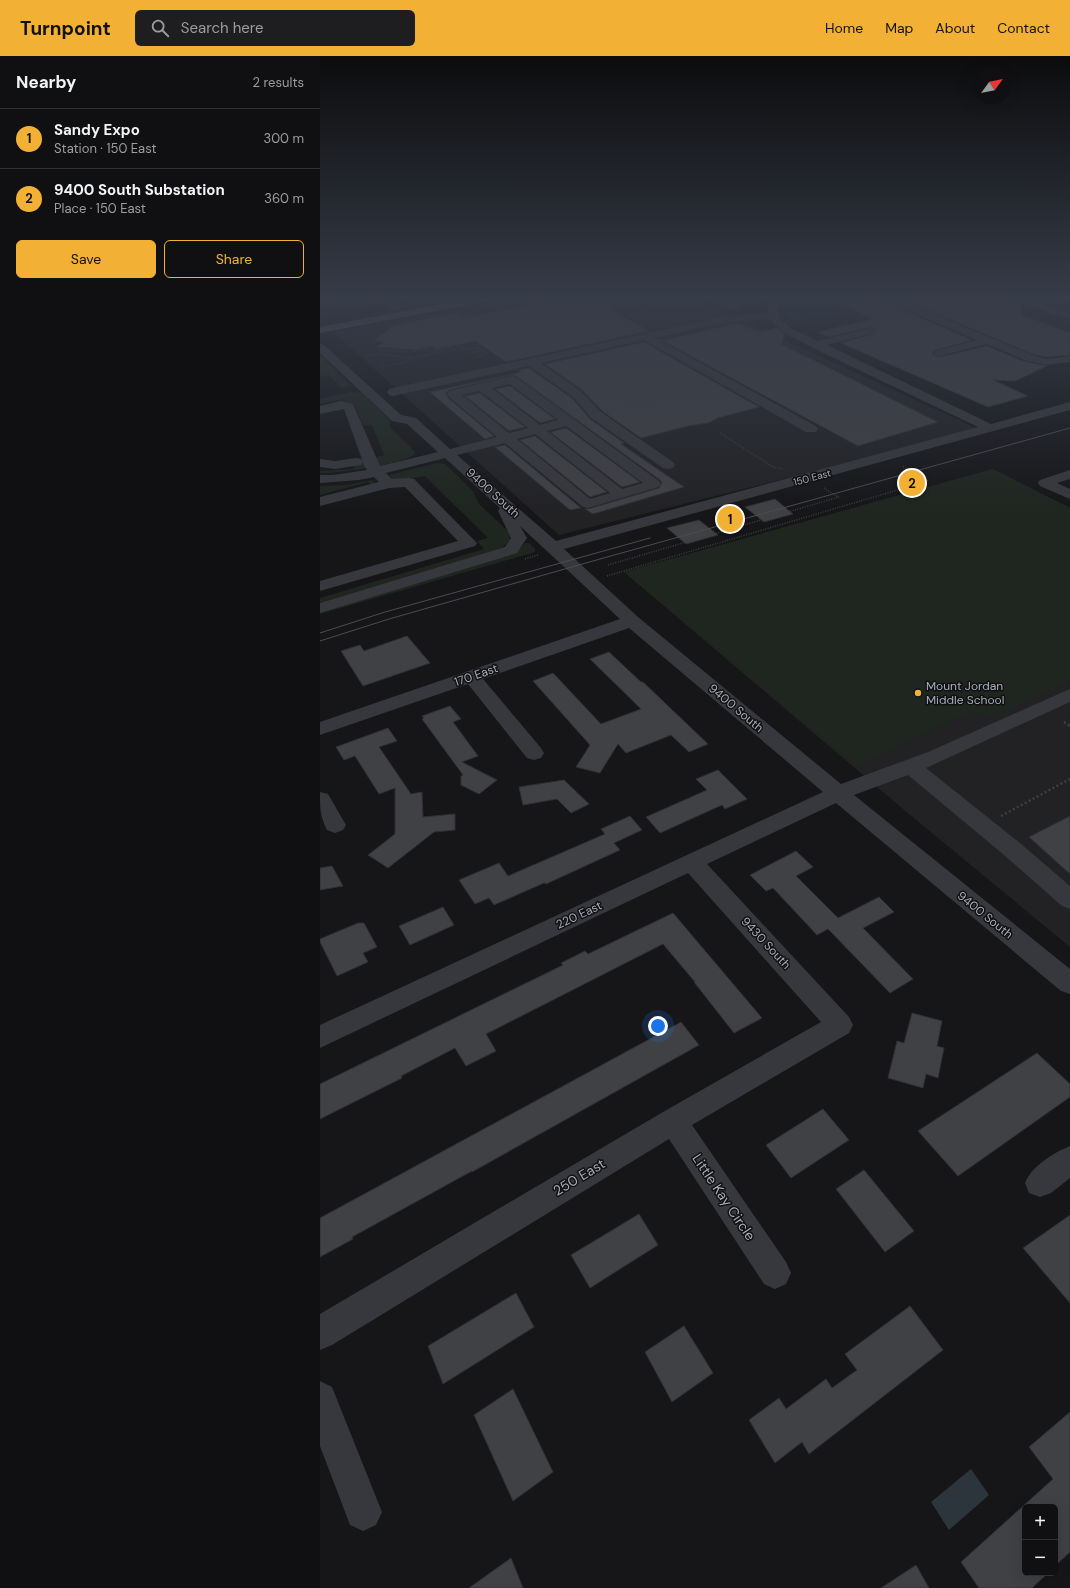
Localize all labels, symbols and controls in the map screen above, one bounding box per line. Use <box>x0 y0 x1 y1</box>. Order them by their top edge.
search box <box>135 10 415 46</box>
text: Turnpoint <box>20 16 111 41</box>
icon: search <box>149 17 171 39</box>
text: Search here <box>181 18 264 38</box>
text: Home <box>825 19 863 37</box>
text: Map <box>885 19 913 37</box>
text: About <box>935 19 975 37</box>
text: Contact <box>997 19 1050 37</box>
north arrow <box>974 68 1010 104</box>
text: Nearby <box>16 71 76 93</box>
text: 2 results <box>253 74 304 91</box>
text: Sandy Expo <box>54 120 140 140</box>
text: 1 <box>27 130 31 147</box>
text: 300 m <box>263 130 304 147</box>
text: Station · 150 East <box>54 140 157 157</box>
text: 9400 South Substation <box>54 180 225 200</box>
text: 2 <box>25 190 33 207</box>
text: 360 m <box>264 190 304 207</box>
text: Place · 150 East <box>54 200 146 217</box>
button: Save <box>16 240 156 278</box>
button: Share <box>164 240 304 278</box>
street label: 9400 South <box>463 465 523 521</box>
street label: 150 East <box>792 466 832 489</box>
pin: 2 <box>899 468 925 498</box>
pin: 1 <box>717 504 743 534</box>
street label: 170 East <box>452 660 500 690</box>
place label: Mount Jordan Middle School <box>926 678 1004 708</box>
street label: 9400 South <box>705 680 767 736</box>
marker: Mount Jordan Middle School <box>913 688 923 698</box>
street label: 9400 South <box>954 888 1016 942</box>
street label: 220 East <box>553 897 605 933</box>
street label: 9430 South <box>738 913 794 973</box>
your location <box>648 1016 668 1036</box>
street label: Little Kay Circle <box>688 1150 760 1244</box>
street label: 250 East <box>550 1154 608 1200</box>
map controls <box>1022 1504 1058 1576</box>
button: + <box>1022 1504 1058 1540</box>
button: − <box>1022 1540 1058 1576</box>

